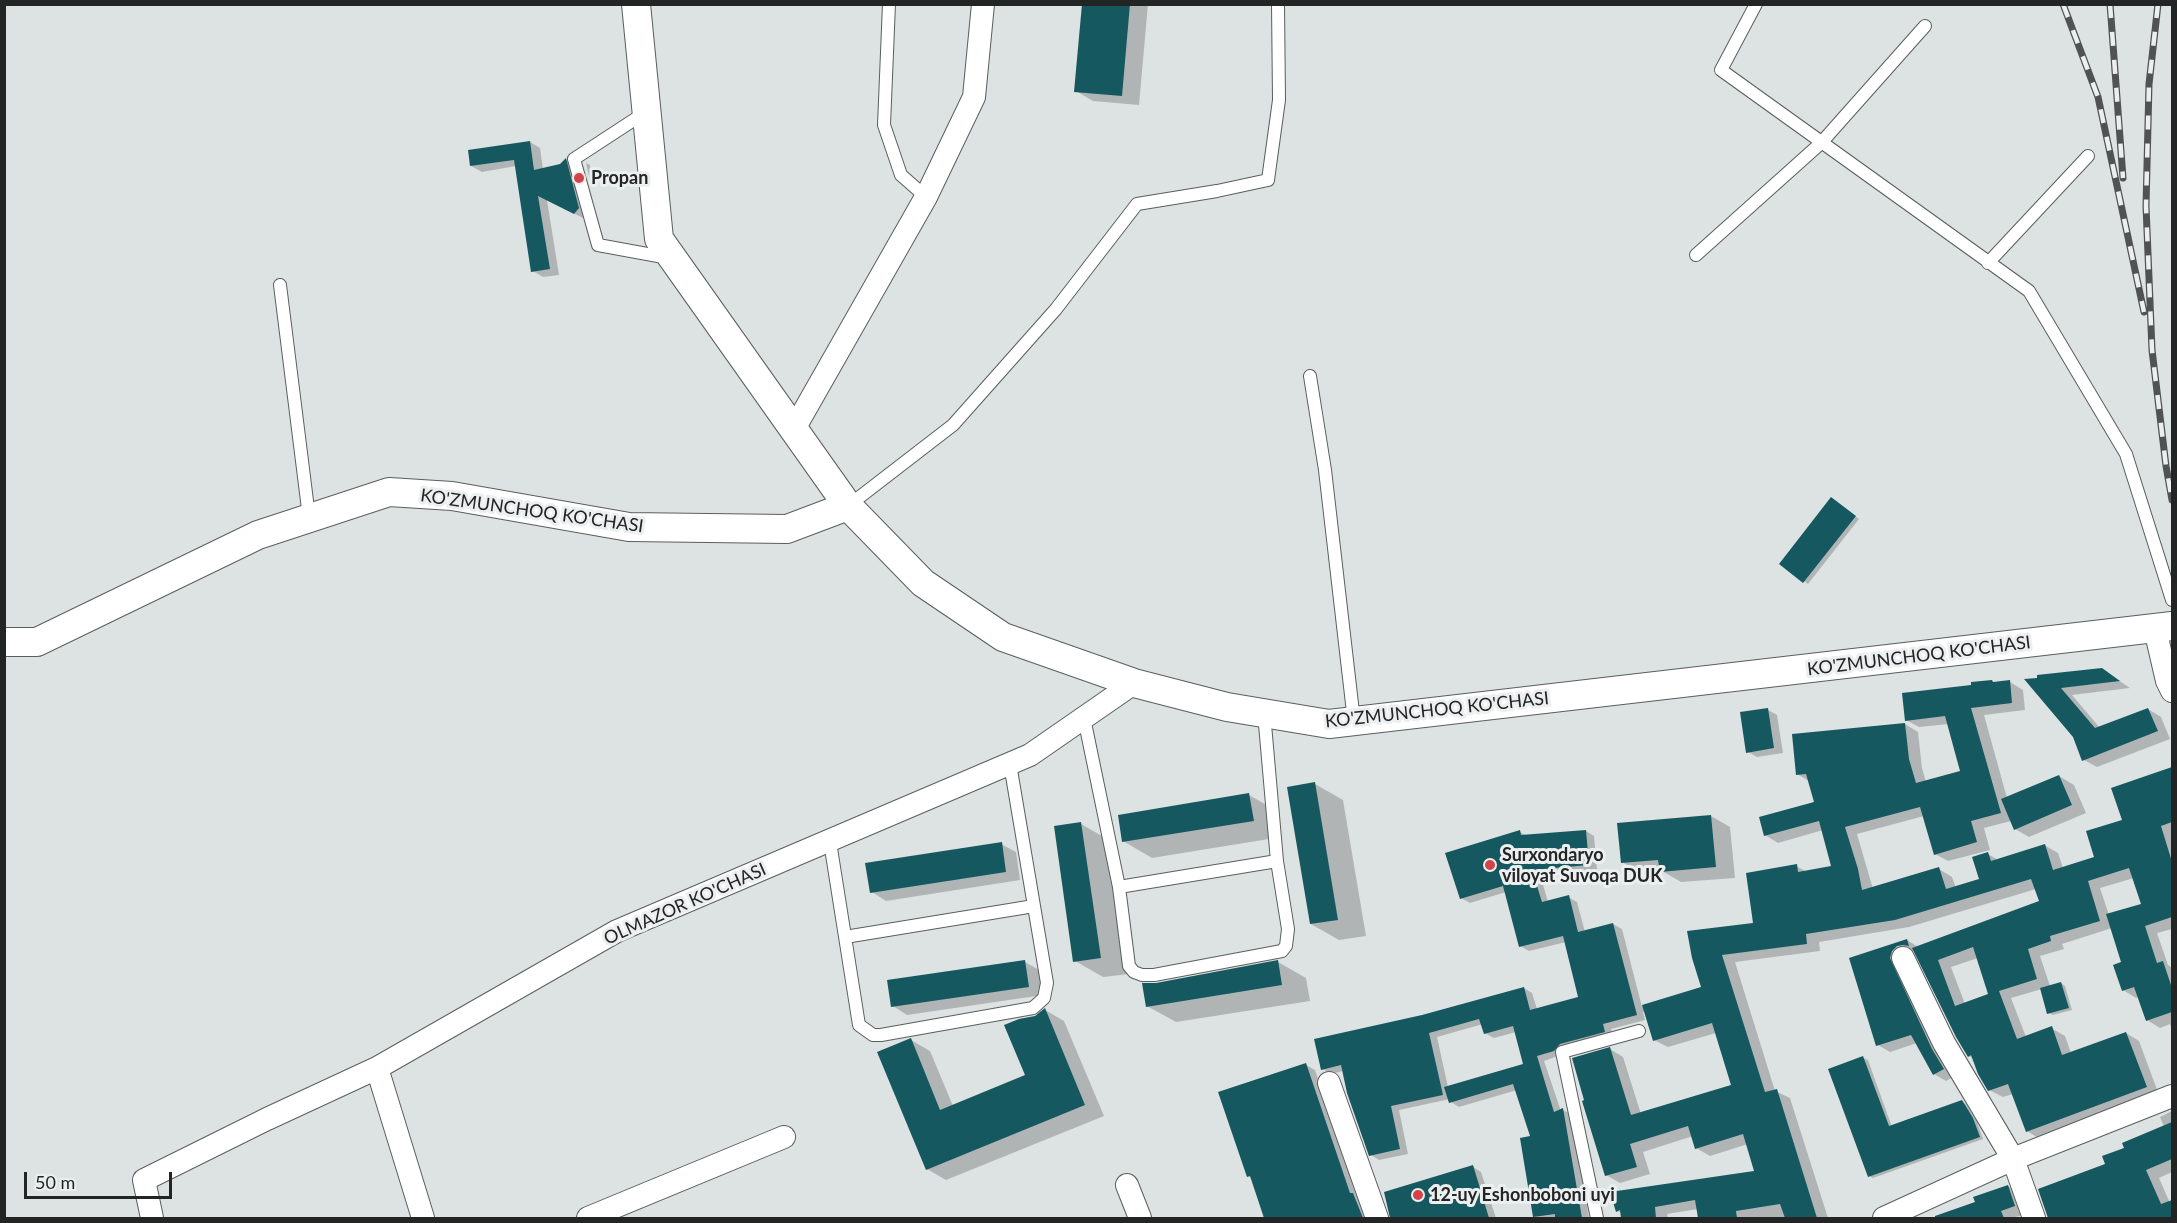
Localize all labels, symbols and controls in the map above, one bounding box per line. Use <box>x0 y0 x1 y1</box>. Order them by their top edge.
place label: Propan <box>591 167 648 189</box>
marker: Propan <box>572 171 586 185</box>
street label: KO'ZMUNCHOQ KO'CHASI <box>419 485 645 537</box>
street label: KO'ZMUNCHOQ KO'CHASI <box>1806 632 2032 680</box>
street label: KO'ZMUNCHOQ KO'CHASI <box>1324 688 1550 732</box>
place label: Surxondaryo viloyat Suvoqa DUK <box>1502 844 1662 886</box>
street label: OLMAZOR KO'CHASI <box>601 858 769 950</box>
marker: Surxondaryo viloyat Suvoqa DUK <box>1483 858 1497 872</box>
scale bar <box>27 1160 176 1198</box>
text: 50 m <box>35 1171 75 1193</box>
place label: 12-uy Eshonboboni uyi <box>1430 1184 1615 1206</box>
marker: 12-uy Eshonboboni uyi <box>1411 1188 1425 1202</box>

